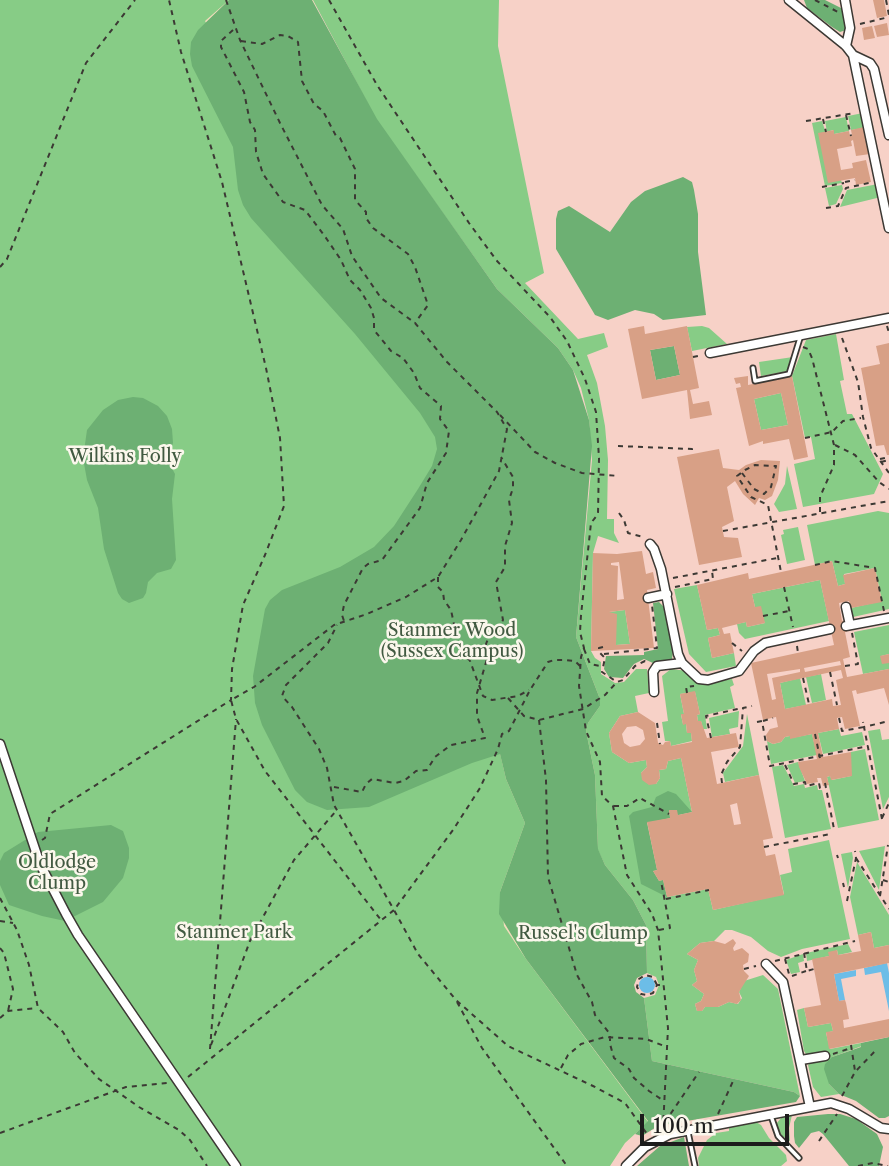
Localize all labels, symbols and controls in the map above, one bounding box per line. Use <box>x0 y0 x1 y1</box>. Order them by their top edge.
park label: Wilkins Folly <box>69 446 181 468</box>
park label: Stanmer Wood (Sussex Campus) <box>381 620 523 662</box>
park label: Oldlodge Clump <box>18 852 96 894</box>
park label: Stanmer Park <box>176 922 292 944</box>
park label: Russel's Clump <box>518 923 648 945</box>
scale bar <box>644 1100 793 1144</box>
text: 100 m <box>653 1113 714 1138</box>

